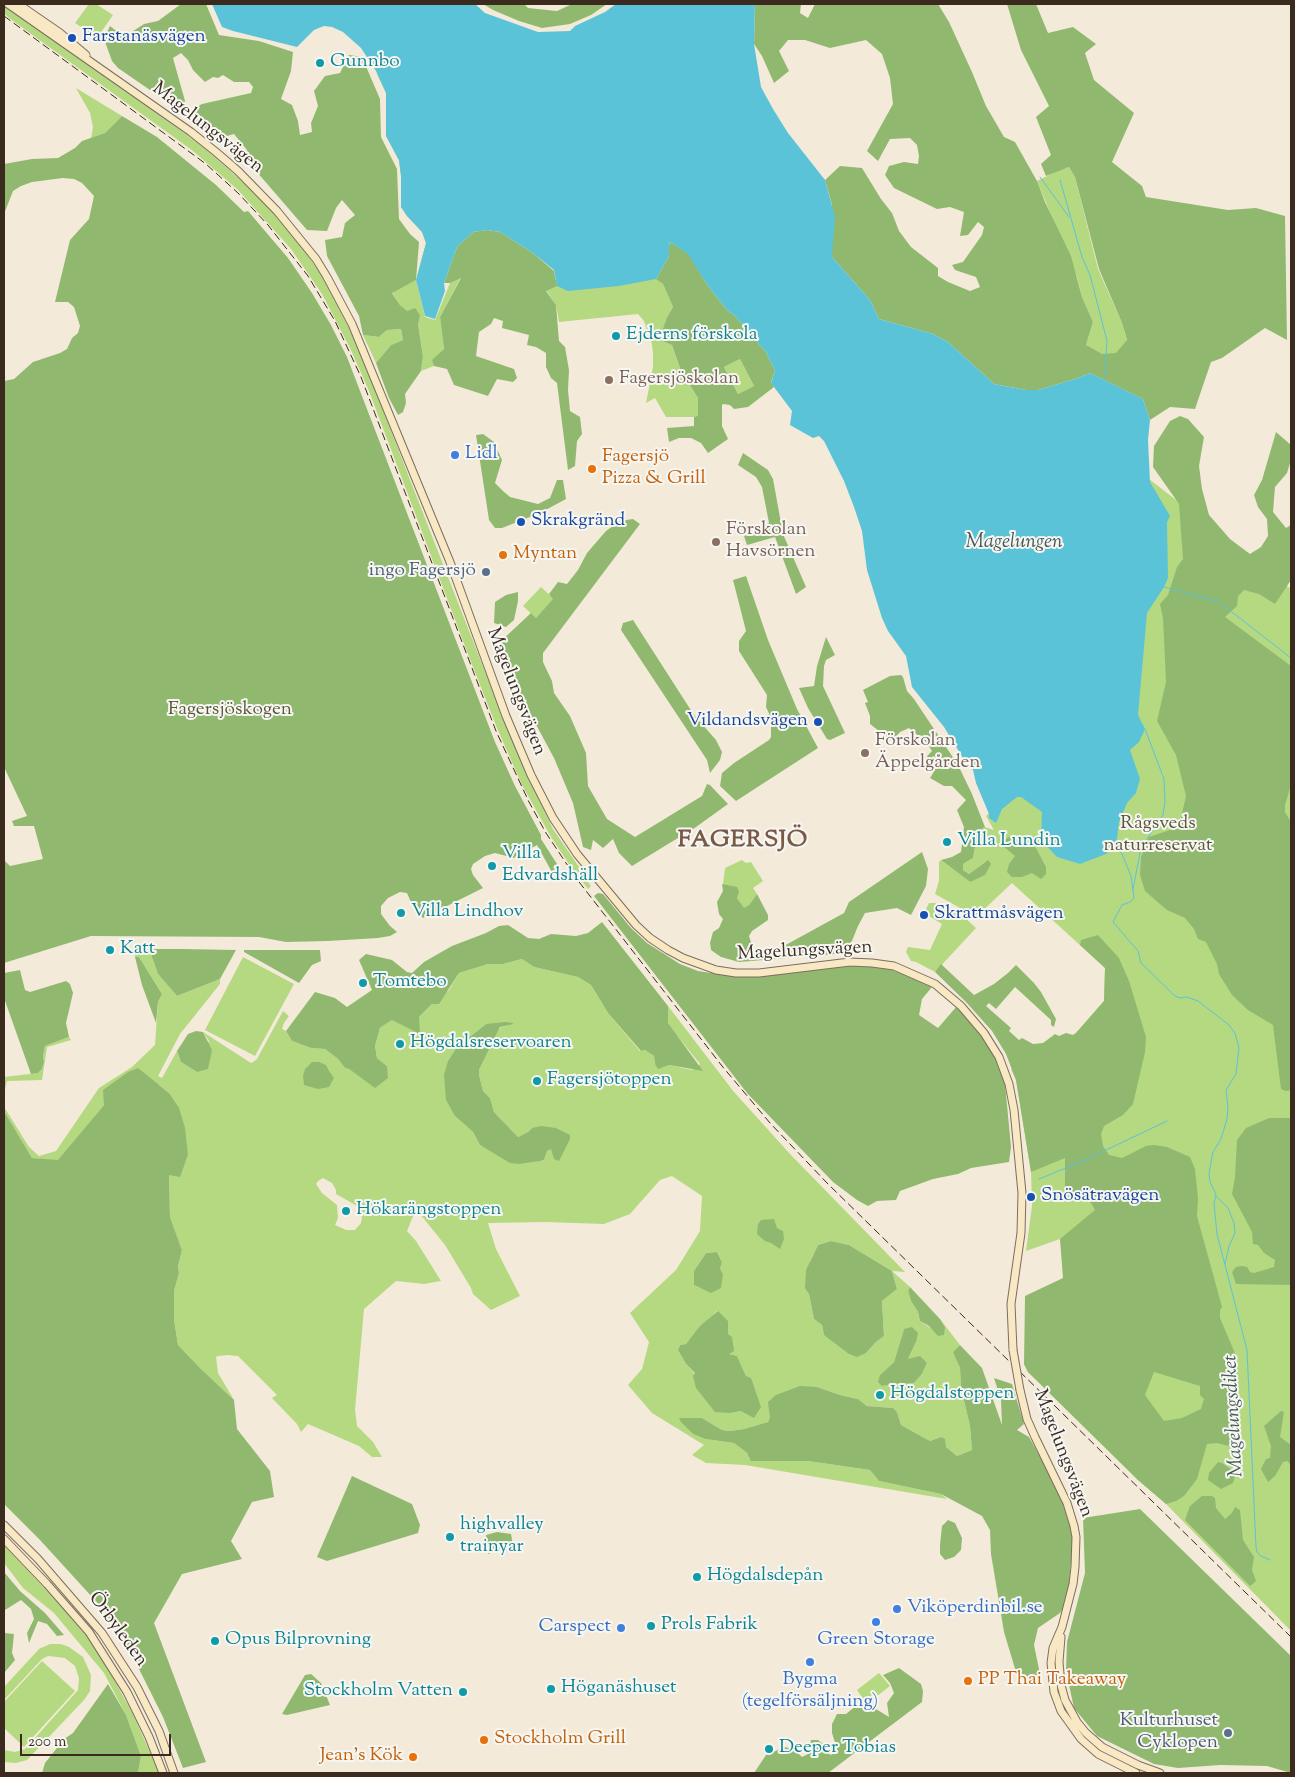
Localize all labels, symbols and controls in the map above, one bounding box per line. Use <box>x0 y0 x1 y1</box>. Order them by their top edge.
place label: Farstanäsvägen <box>82 27 206 49</box>
marker: Farstanäsvägen <box>66 32 78 44</box>
place label: Gunnbo <box>330 52 400 74</box>
marker: Gunnbo <box>314 57 326 69</box>
street label: Magelungsvägen <box>147 78 267 180</box>
place label: Ejderns förskola <box>626 325 758 347</box>
marker: Ejderns förskola <box>610 330 622 342</box>
place label: Fagersjöskolan <box>619 369 739 391</box>
marker: Fagersjöskolan <box>603 374 615 386</box>
place label: Lidl <box>465 444 498 466</box>
place label: Fagersjö Pizza & Grill <box>602 447 706 491</box>
marker: Lidl <box>449 449 461 461</box>
marker: Fagersjö Pizza & Grill <box>586 463 598 475</box>
place label: Skrakgränd <box>531 511 625 533</box>
marker: Skrakgränd <box>515 516 527 528</box>
place label: Förskolan Havsörnen <box>726 520 816 564</box>
water label: Magelungen <box>965 532 1063 556</box>
marker: Förskolan Havsörnen <box>710 536 722 548</box>
place label: Myntan <box>513 544 577 566</box>
marker: Myntan <box>497 549 509 561</box>
place label: ingo Fagersjö <box>369 561 476 583</box>
marker: ingo Fagersjö <box>480 566 492 578</box>
street label: Magelungsvägen <box>480 625 550 759</box>
park label: Fagersjöskogen <box>168 700 292 722</box>
place label: Vildandsvägen <box>687 711 808 733</box>
marker: Vildandsvägen <box>812 716 824 728</box>
place label: Förskolan Äppelgården <box>875 731 981 775</box>
marker: Förskolan Äppelgården <box>859 747 871 759</box>
park label: Rågsveds naturreservat <box>1104 814 1212 858</box>
district label: FAGERSJÖ <box>677 828 809 856</box>
place label: Villa Lundin <box>957 831 1061 853</box>
marker: Villa Lundin <box>941 836 953 848</box>
place label: Villa Edvardshäll <box>502 844 598 888</box>
marker: Villa Edvardshäll <box>486 860 498 872</box>
place label: Villa Lindhov <box>411 902 523 924</box>
place label: Skrattmåsvägen <box>934 904 1064 926</box>
marker: Villa Lindhov <box>395 907 407 919</box>
marker: Skrattmåsvägen <box>918 909 930 921</box>
street label: Magelungsvägen <box>737 937 873 967</box>
place label: Katt <box>120 939 155 961</box>
marker: Katt <box>104 944 116 956</box>
place label: Tomtebo <box>373 972 447 994</box>
marker: Tomtebo <box>357 977 369 989</box>
place label: Högdalsreservoaren <box>410 1033 572 1055</box>
marker: Högdalsreservoaren <box>394 1038 406 1050</box>
place label: Fagersjötoppen <box>547 1070 672 1092</box>
marker: Fagersjötoppen <box>531 1075 543 1087</box>
place label: Snösätravägen <box>1041 1186 1160 1208</box>
marker: Snösätravägen <box>1025 1191 1037 1203</box>
place label: Hökarängstoppen <box>356 1200 502 1222</box>
marker: Hökarängstoppen <box>340 1205 352 1217</box>
water label: Magelungsdiket <box>1220 1354 1250 1478</box>
place label: Högdalstoppen <box>890 1384 1015 1406</box>
street label: Magelungsvägen <box>1027 1387 1097 1521</box>
marker: Högdalstoppen <box>874 1389 886 1401</box>
place label: highvalley trainyar <box>460 1515 544 1559</box>
marker: highvalley trainyar <box>444 1531 456 1543</box>
place label: Högdalsdepån <box>707 1566 824 1588</box>
marker: Högdalsdepån <box>691 1571 703 1583</box>
street label: Örbyleden <box>82 1588 152 1672</box>
place label: Viköperdinbil.se <box>907 1598 1043 1620</box>
marker: Viköperdinbil.se <box>891 1603 903 1615</box>
place label: Prols Fabrik <box>661 1615 758 1637</box>
marker: Green Storage <box>870 1616 882 1628</box>
place label: Carspect <box>538 1617 611 1639</box>
marker: Prols Fabrik <box>645 1620 657 1632</box>
marker: Carspect <box>615 1622 627 1634</box>
place label: Opus Bilprovning <box>225 1630 371 1652</box>
place label: Green Storage <box>817 1630 935 1652</box>
marker: Opus Bilprovning <box>209 1635 221 1647</box>
marker: Bygma (tegelförsäljning) <box>804 1656 816 1668</box>
place label: Bygma (tegelförsäljning) <box>742 1670 878 1714</box>
place label: PP Thai Takeaway <box>978 1670 1126 1692</box>
marker: PP Thai Takeaway <box>962 1675 974 1687</box>
place label: Höganäshuset <box>561 1678 677 1700</box>
place label: Stockholm Vatten <box>304 1681 453 1703</box>
marker: Höganäshuset <box>545 1683 557 1695</box>
marker: Stockholm Vatten <box>457 1686 469 1698</box>
place label: Kulturhuset Cyklopen <box>1120 1711 1218 1755</box>
scale bar <box>22 1724 174 1756</box>
marker: Kulturhuset Cyklopen <box>1222 1727 1234 1739</box>
place label: Stockholm Grill <box>494 1729 626 1751</box>
text: 200 m <box>28 1732 67 1753</box>
marker: Stockholm Grill <box>478 1734 490 1746</box>
place label: Deeper Tobias <box>779 1738 896 1760</box>
marker: Deeper Tobias <box>763 1743 775 1755</box>
place label: Jean’s Kök <box>320 1746 403 1768</box>
marker: Jean’s Kök <box>407 1751 419 1763</box>

